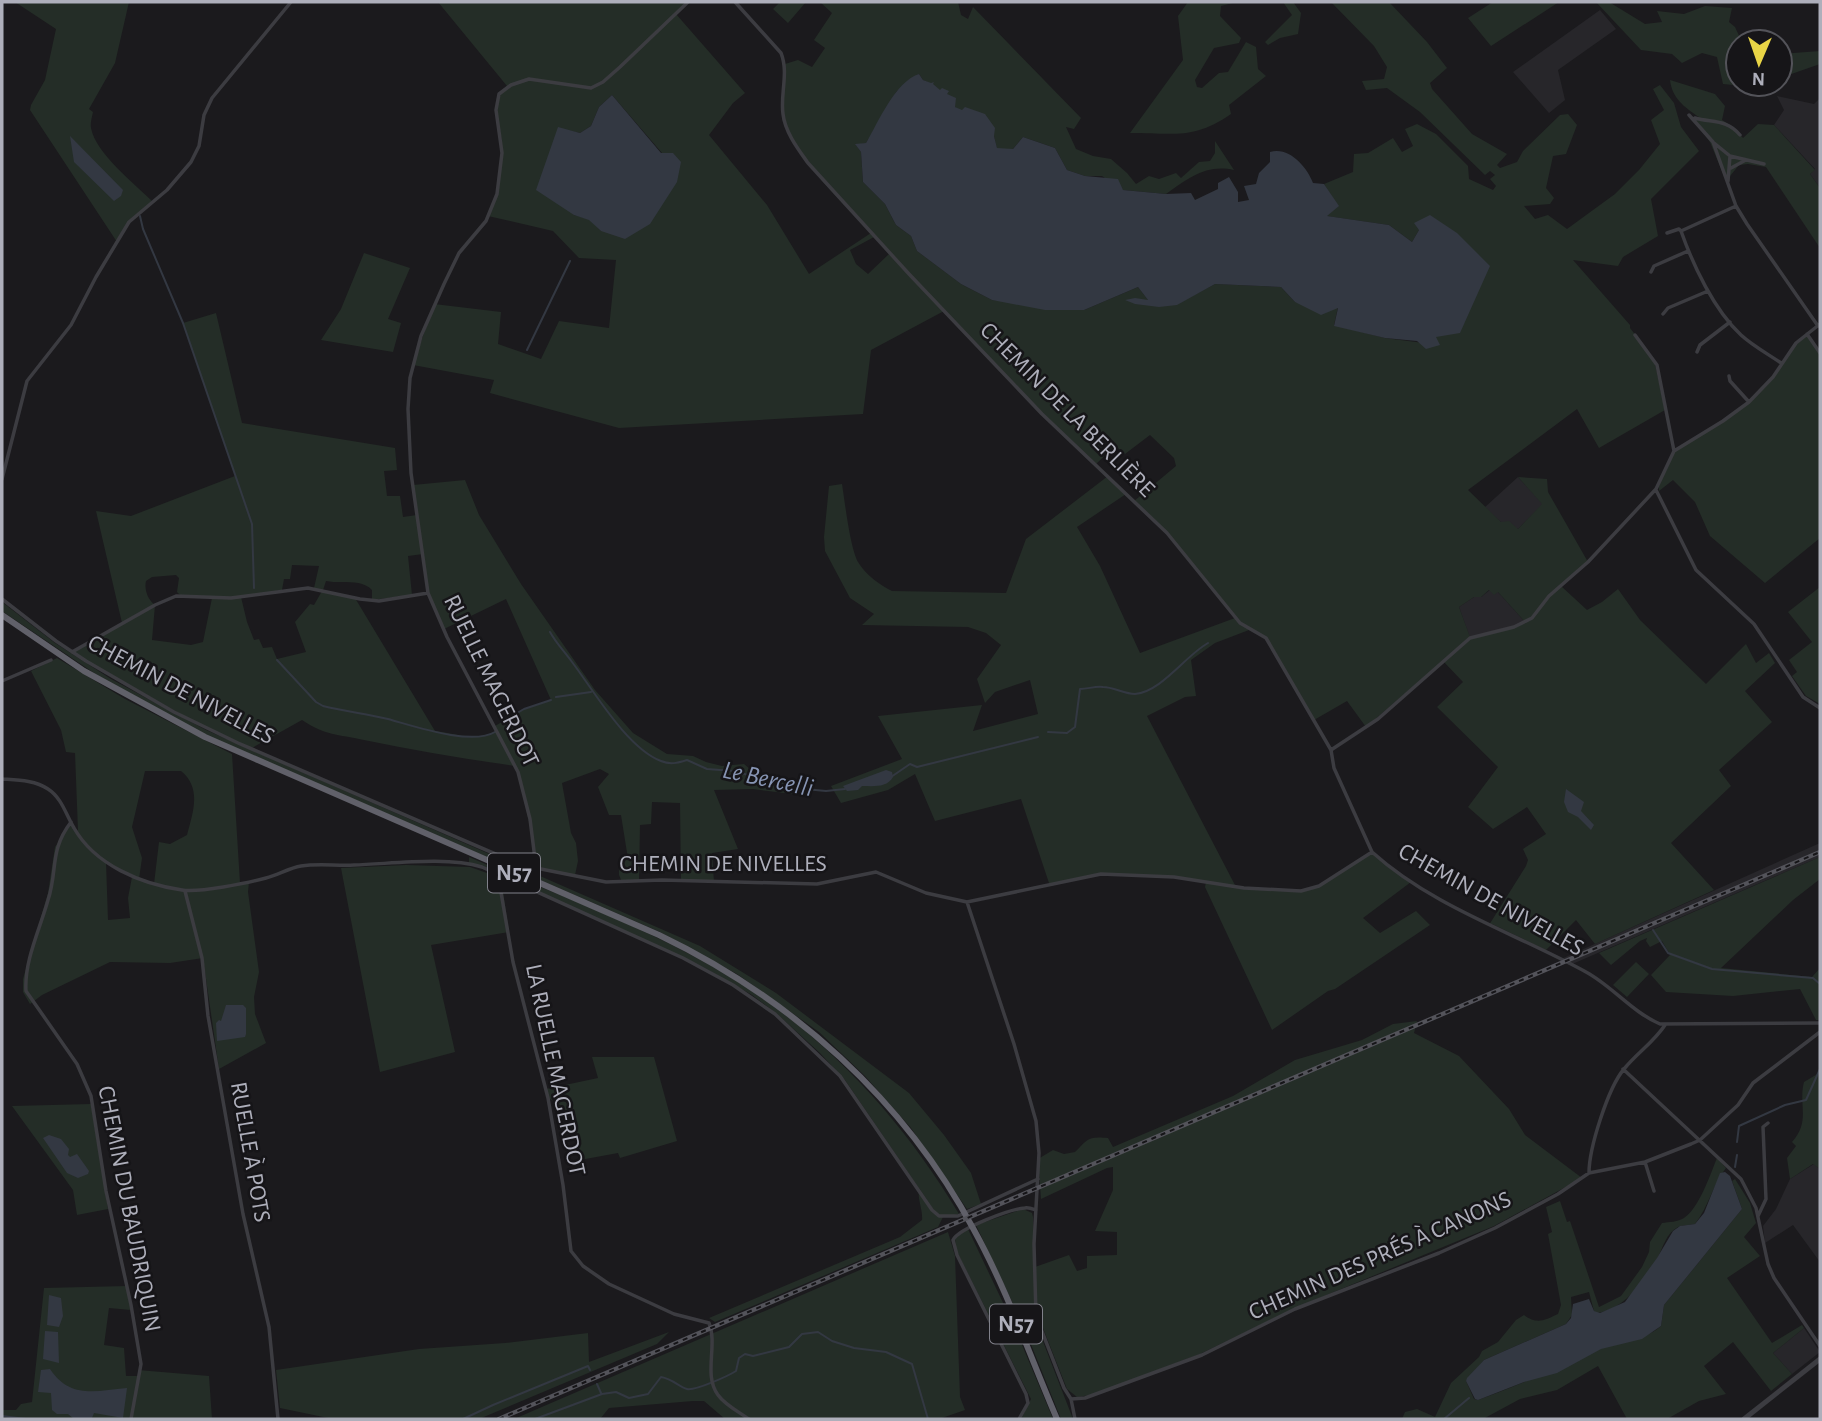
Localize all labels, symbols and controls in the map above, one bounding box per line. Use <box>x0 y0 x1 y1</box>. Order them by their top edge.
north arrow <box>1724 28 1794 98</box>
text: N <box>1752 69 1765 88</box>
street label: CHEMIN DE LA BERLIÈRE <box>975 317 1161 502</box>
street label: RUELLE MAGERDOT <box>439 591 543 771</box>
street label: CHEMIN DE NIVELLES <box>84 631 278 749</box>
water label: Le Bercelli <box>720 757 816 801</box>
street label: CHEMIN DE NIVELLES <box>1394 839 1588 961</box>
street label: CHEMIN DE NIVELLES <box>619 852 827 876</box>
road number: N57 <box>488 853 540 892</box>
street label: LA RUELLE MAGERDOT <box>521 962 589 1178</box>
street label: RUELLE À POTS <box>226 1080 276 1224</box>
street label: CHEMIN DU BAUDRIQUIN <box>93 1084 165 1334</box>
street label: CHEMIN DES PRÉS À CANONS <box>1244 1185 1515 1325</box>
road number: N57 <box>990 1304 1042 1344</box>

